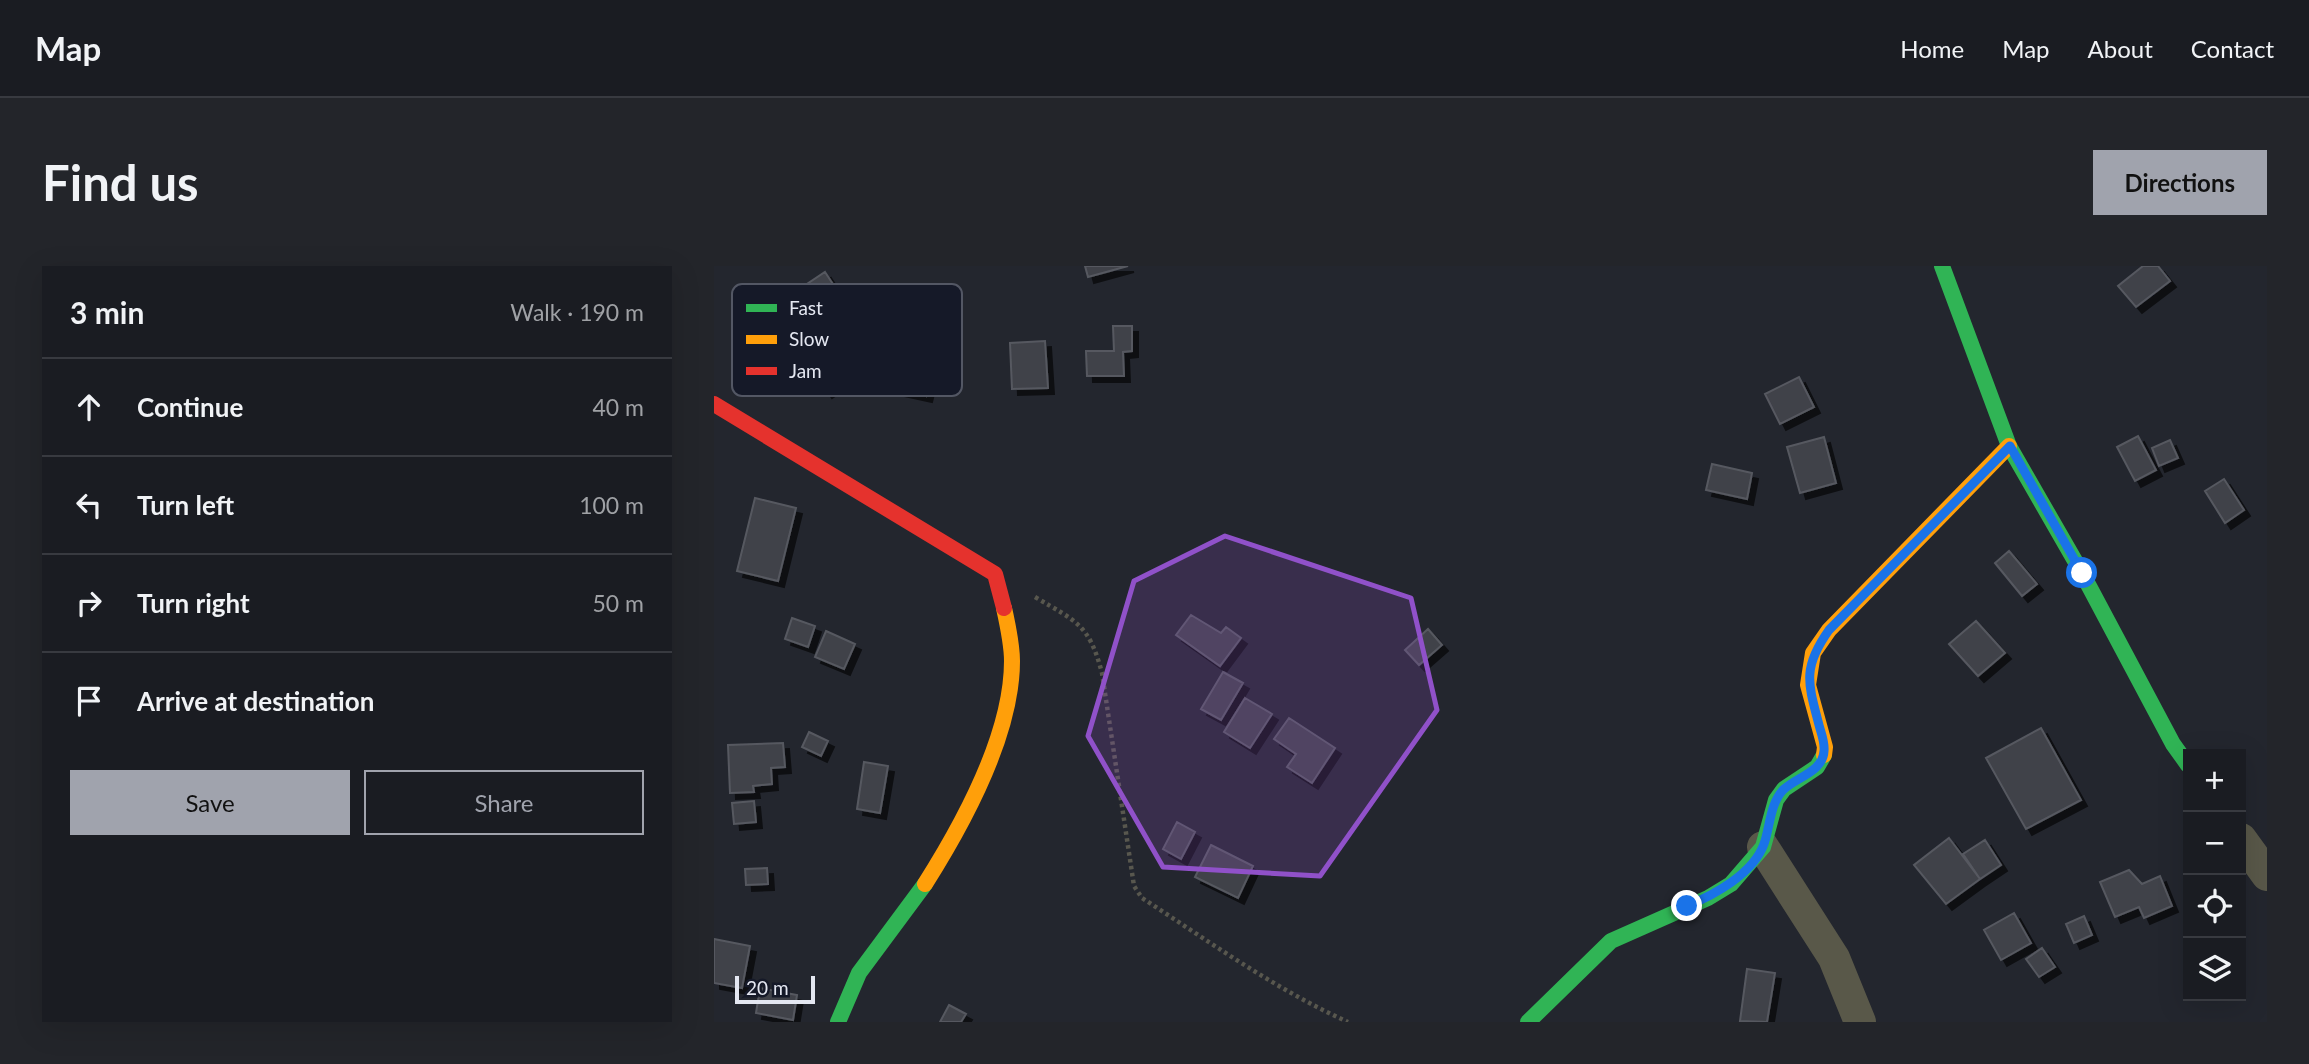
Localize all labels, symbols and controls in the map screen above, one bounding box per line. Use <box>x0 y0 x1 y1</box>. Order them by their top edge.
text: Map <box>35 28 101 68</box>
text: Home <box>1900 34 1964 63</box>
text: Map <box>2002 34 2050 63</box>
text: About <box>2088 34 2153 63</box>
text: Contact <box>2191 34 2274 63</box>
button: Directions <box>2093 150 2267 215</box>
text: Find us <box>42 153 199 211</box>
legend <box>732 284 962 396</box>
text: 3 min <box>70 294 144 330</box>
text: Fast <box>789 296 823 319</box>
text: Walk · 190 m <box>510 298 644 326</box>
text: Slow <box>789 327 829 350</box>
text: Jam <box>789 359 822 382</box>
icon: ahead <box>70 388 108 426</box>
text: Continue <box>137 391 243 423</box>
text: 40 m <box>593 393 644 421</box>
icon: left <box>70 486 108 524</box>
text: Turn left <box>137 489 234 521</box>
text: 100 m <box>579 491 644 519</box>
route start <box>2066 557 2097 588</box>
icon: right <box>70 584 108 622</box>
text: Turn right <box>137 587 250 619</box>
text: 50 m <box>593 589 644 617</box>
icon: arrive <box>70 682 108 720</box>
text: Arrive at destination <box>137 685 374 717</box>
map controls <box>2183 749 2246 1001</box>
button: + <box>2183 749 2246 812</box>
button: Save <box>70 770 350 835</box>
button: Share <box>364 770 644 835</box>
button: − <box>2183 812 2246 875</box>
button: locate <box>2183 875 2246 938</box>
route end <box>1671 890 1702 921</box>
button: layers <box>2183 938 2246 1001</box>
scale bar <box>735 973 816 1005</box>
text: 20 m <box>746 976 789 999</box>

